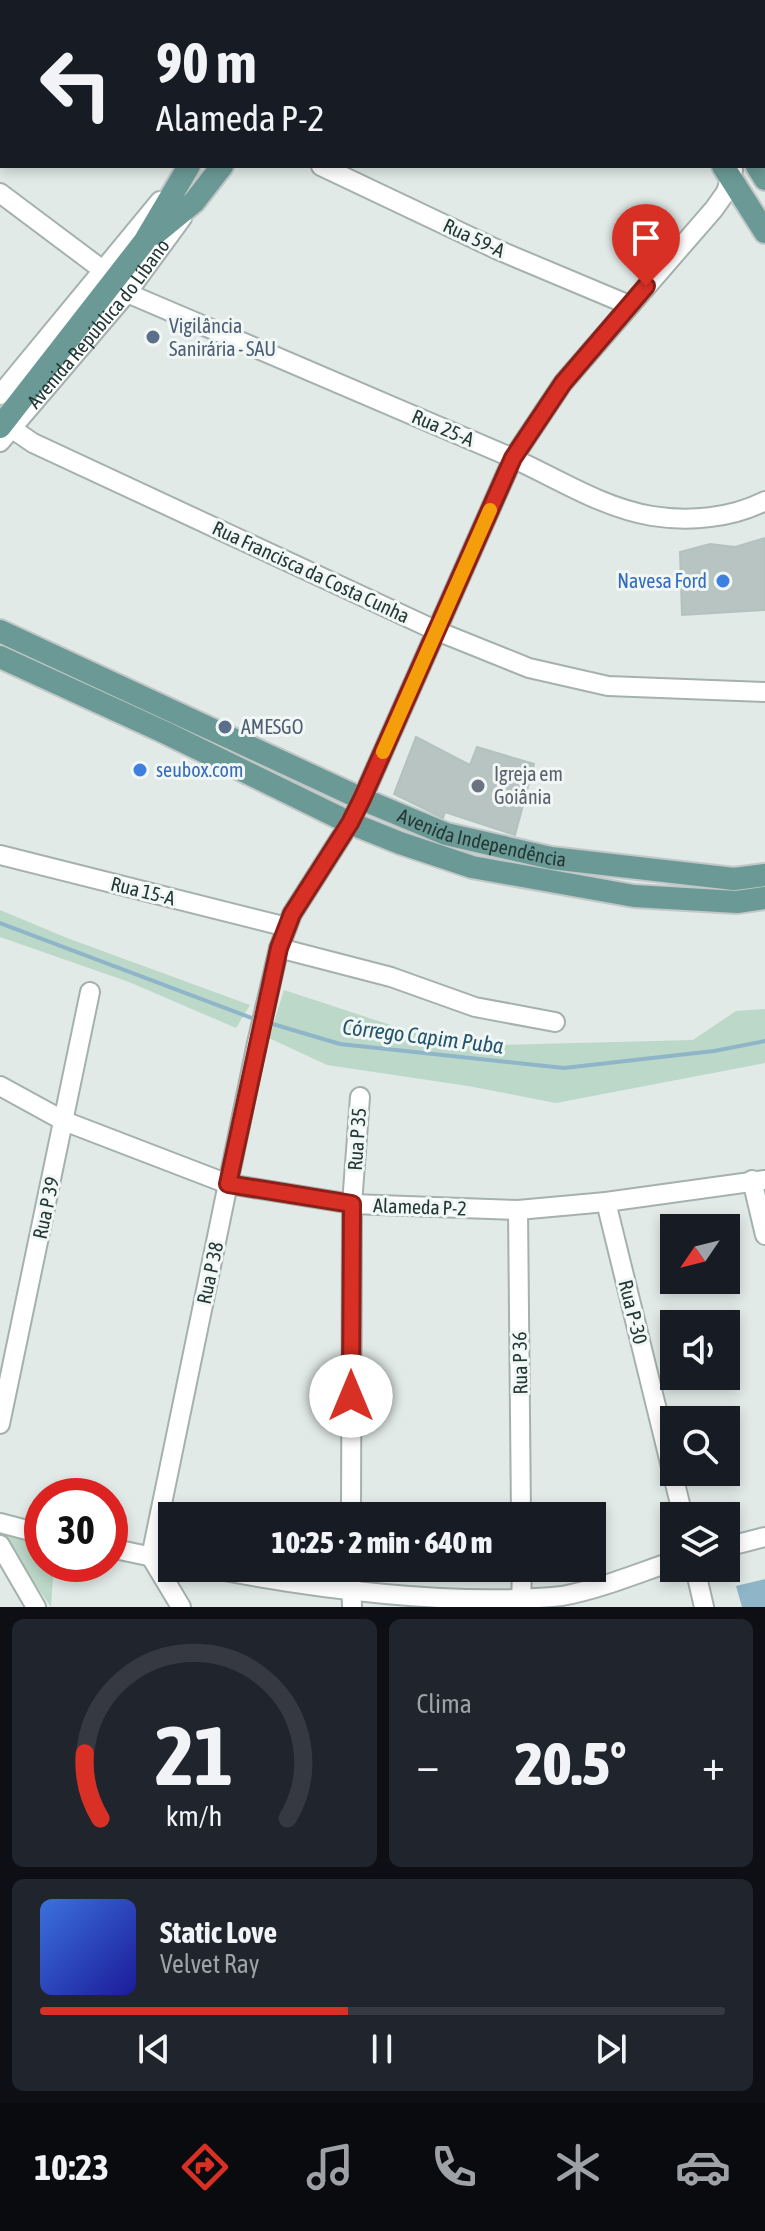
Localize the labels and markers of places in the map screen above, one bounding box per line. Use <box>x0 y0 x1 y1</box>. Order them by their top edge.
pin <box>612 204 680 286</box>
place label: Vigilância Sanirária - SAU <box>169 314 276 360</box>
marker: Vigilância Sanirária - SAU <box>144 328 162 346</box>
place label: Navesa Ford <box>617 569 707 592</box>
marker: Navesa Ford <box>714 572 732 590</box>
place label: AMESGO <box>241 715 303 738</box>
marker: AMESGO <box>216 718 234 736</box>
place label: seubox.com <box>156 758 243 781</box>
marker: seubox.com <box>131 761 149 779</box>
place label: Igreja em Goiânia <box>494 762 563 808</box>
marker: Igreja em Goiânia <box>469 777 487 795</box>

